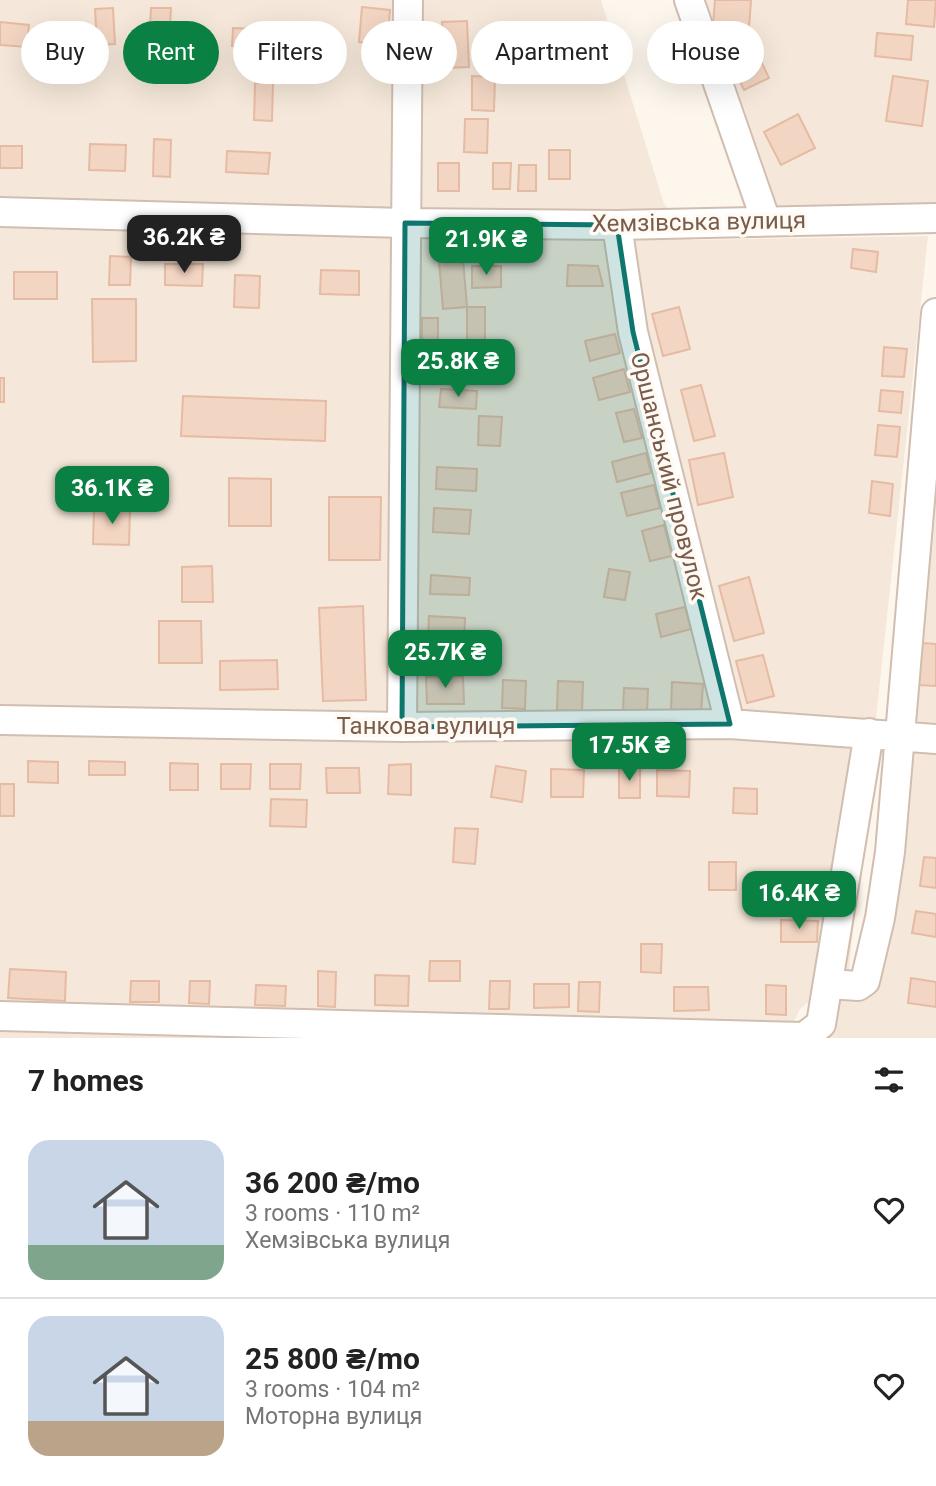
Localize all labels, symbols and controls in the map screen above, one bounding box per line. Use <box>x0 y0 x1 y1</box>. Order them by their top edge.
chip: Buy <box>21 21 109 84</box>
chip: Rent <box>123 21 219 84</box>
chip: Filters <box>233 21 347 84</box>
chip: New <box>361 21 457 84</box>
chip: Apartment <box>471 21 633 84</box>
chip: House <box>647 21 764 84</box>
street label: Хемзівська вулиця <box>592 206 806 238</box>
pin: 36.2K ₴ <box>119 216 249 275</box>
pin: 21.9K ₴ <box>421 218 551 277</box>
text: 36.2K ₴ <box>143 224 225 251</box>
text: 21.9K ₴ <box>445 226 527 253</box>
pin: 25.8K ₴ <box>393 340 523 399</box>
text: 25.8K ₴ <box>417 348 499 375</box>
street label: Оршанський провулок <box>625 349 713 603</box>
pin: 36.1K ₴ <box>47 466 177 526</box>
text: 36.1K ₴ <box>71 475 153 502</box>
pin: 25.7K ₴ <box>380 630 510 690</box>
text: 25.7K ₴ <box>404 639 486 666</box>
street label: Танкова вулиця <box>337 712 515 740</box>
pin: 17.5K ₴ <box>564 724 694 783</box>
text: 17.5K ₴ <box>588 732 670 759</box>
pin: 16.4K ₴ <box>734 872 864 931</box>
text: 16.4K ₴ <box>758 880 840 907</box>
icon: filters <box>870 1061 908 1099</box>
text: 7 homes <box>28 1063 144 1098</box>
text: 36 200 ₴/mo <box>245 1165 420 1200</box>
icon: home <box>84 1168 168 1252</box>
icon: heart <box>870 1191 908 1229</box>
text: 3 rooms · 110 m² <box>245 1200 420 1227</box>
text: Хемзівська вулиця <box>245 1227 450 1254</box>
text: 25 800 ₴/mo <box>245 1341 420 1376</box>
icon: home <box>84 1344 168 1428</box>
icon: heart <box>870 1367 908 1405</box>
text: 3 rooms · 104 m² <box>245 1376 420 1403</box>
text: Моторна вулиця <box>245 1403 422 1430</box>

